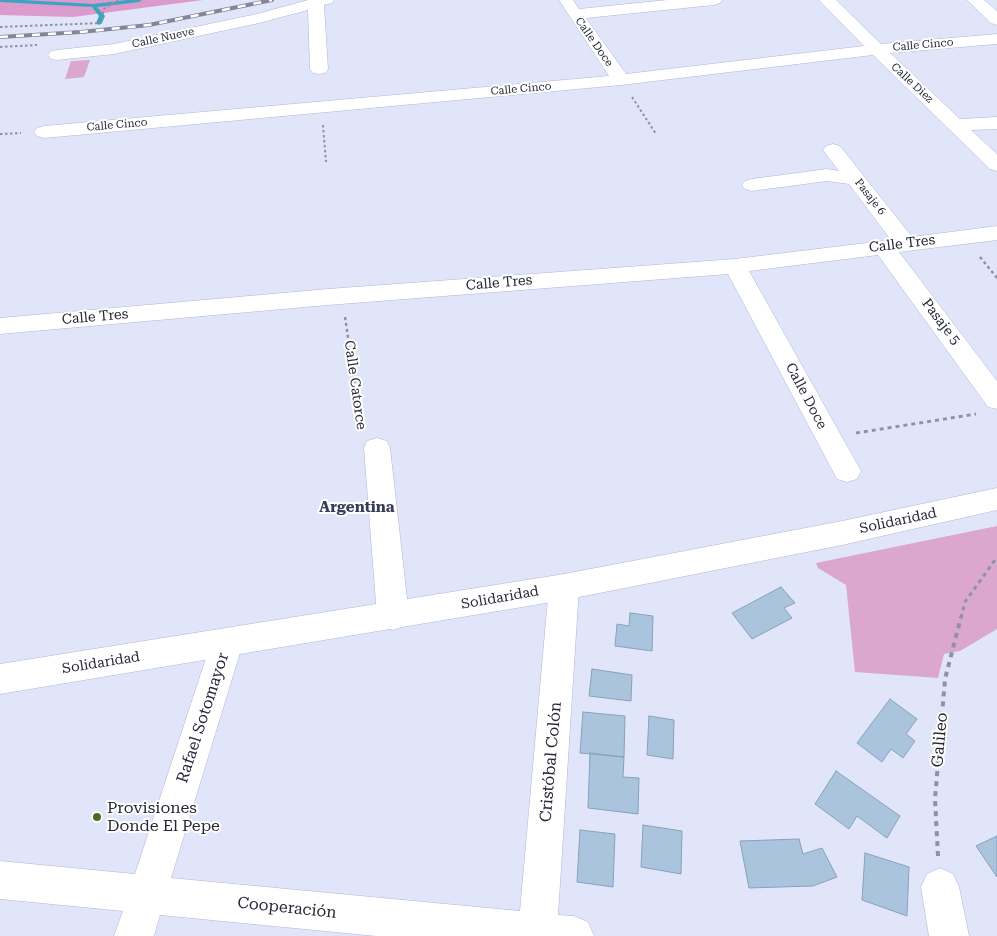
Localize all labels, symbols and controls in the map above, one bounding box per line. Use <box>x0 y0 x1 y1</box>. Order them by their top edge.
street label: Calle Doce <box>572 15 616 69</box>
street label: Calle Nueve <box>131 25 195 51</box>
street label: Calle Cinco <box>892 36 954 54</box>
street label: Calle Diez <box>888 60 936 106</box>
street label: Calle Cinco <box>490 80 552 98</box>
street label: Calle Cinco <box>86 116 148 134</box>
street label: Pasaje 6 <box>852 176 888 218</box>
street label: Calle Tres <box>868 232 936 256</box>
street label: Calle Tres <box>465 272 533 294</box>
street label: Pasaje 5 <box>918 296 964 348</box>
street label: Calle Tres <box>61 306 129 328</box>
street label: Calle Catorce <box>340 339 370 431</box>
street label: Calle Doce <box>782 360 830 432</box>
district label: Argentina <box>319 499 395 517</box>
street label: Solidaridad <box>858 505 938 537</box>
street label: Solidaridad <box>460 583 540 613</box>
street label: Solidaridad <box>61 649 141 677</box>
street label: Rafael Sotomayor <box>173 650 233 786</box>
street label: Cristóbal Colón <box>536 701 566 823</box>
street label: Galileo <box>928 712 952 768</box>
place label: Provisiones Donde El Pepe <box>107 798 220 836</box>
marker: Provisiones Donde El Pepe <box>91 811 103 823</box>
street label: Cooperación <box>236 893 338 923</box>

